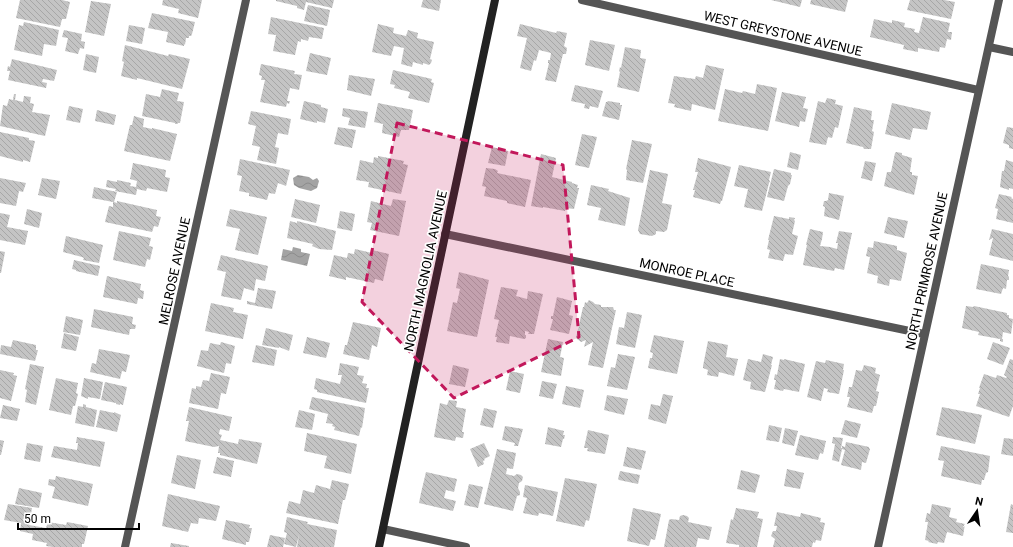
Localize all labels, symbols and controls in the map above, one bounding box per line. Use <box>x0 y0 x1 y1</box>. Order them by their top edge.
street label: WEST GREYSTONE AVENUE <box>702 8 864 59</box>
street label: NORTH MAGNOLIA AVENUE <box>401 189 450 353</box>
street label: NORTH PRIMROSE AVENUE <box>902 191 951 351</box>
street label: MELROSE AVENUE <box>156 216 193 326</box>
street label: MONROE PLACE <box>638 255 736 290</box>
north arrow <box>957 491 997 531</box>
text: N <box>974 495 985 509</box>
scale bar <box>18 505 139 531</box>
text: 50 m <box>24 512 51 526</box>

